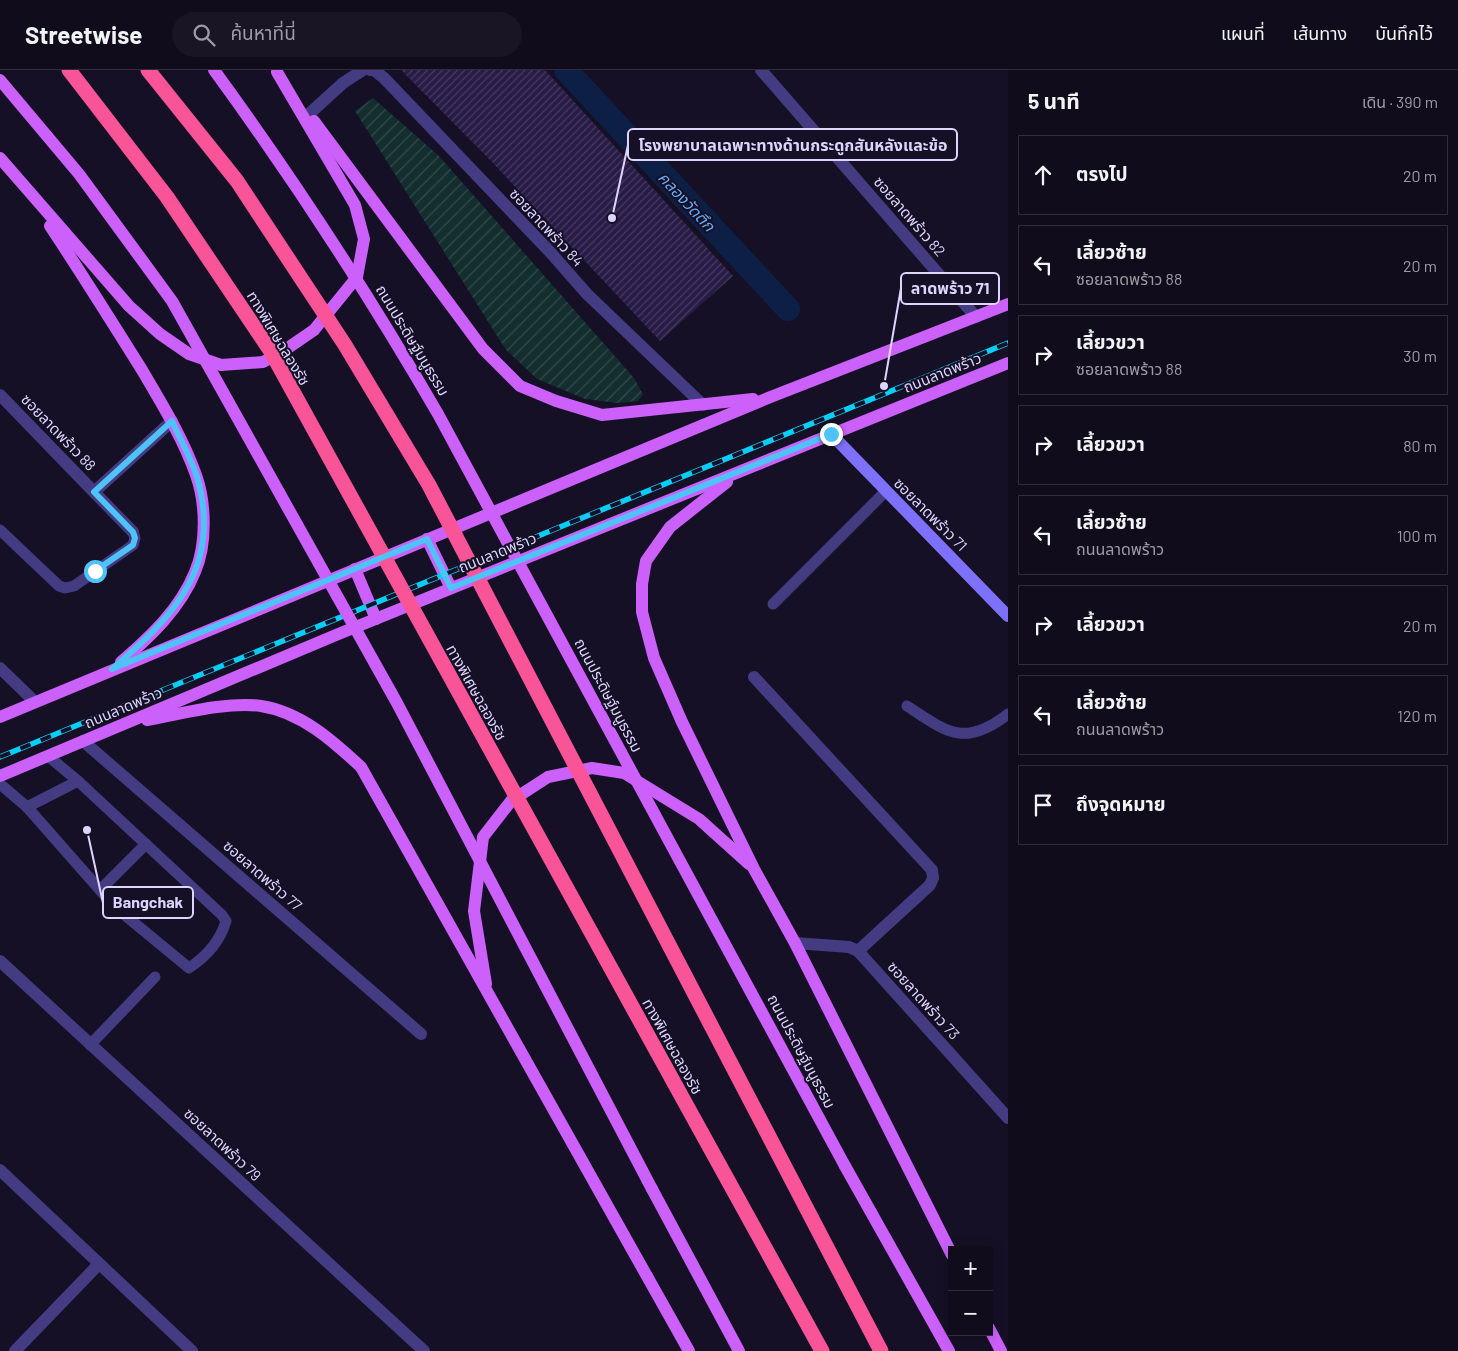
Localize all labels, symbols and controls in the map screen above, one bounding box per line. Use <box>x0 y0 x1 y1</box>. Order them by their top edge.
search box <box>172 12 522 57</box>
text: Streetwise <box>25 20 142 49</box>
icon: search <box>190 21 218 49</box>
text: ค้นหาที่นี่ <box>230 21 296 44</box>
text: แผนที่ <box>1221 22 1265 44</box>
text: เส้นทาง <box>1293 22 1347 44</box>
text: บันทึกไว้ <box>1375 22 1433 44</box>
text: 5 นาที <box>1028 88 1080 113</box>
text: เดิน · 390 m <box>1362 92 1438 111</box>
callout: โรงพยาบาลเฉพาะทางด้านกระดูกสันหลังและข้อ <box>628 129 957 160</box>
text: โรงพยาบาลเฉพาะทางด้านกระดูกสันหลังและข้อ <box>639 135 947 156</box>
icon: ahead <box>1029 161 1057 189</box>
text: ตรงไป <box>1076 162 1128 185</box>
text: 20 m <box>1403 166 1437 185</box>
water label: คลองวัดตึก <box>655 167 720 236</box>
street label: ซอยลาดพร้าว 82 <box>870 172 950 260</box>
street label: ซอยลาดพร้าว 84 <box>506 184 588 270</box>
text: เลี้ยวซ้าย <box>1076 240 1147 263</box>
icon: left <box>1029 251 1057 279</box>
text: 20 m <box>1403 256 1437 275</box>
text: ซอยลาดพร้าว 88 <box>1076 269 1182 288</box>
callout: ลาดพร้าว 71 <box>901 273 999 304</box>
text: ลาดพร้าว 71 <box>911 278 989 297</box>
street label: ถนนประดิษฐ์มนูธรรม <box>372 281 453 399</box>
street label: ทางพิเศษฉลองรัช <box>244 288 314 388</box>
text: เลี้ยวขวา <box>1076 330 1145 353</box>
icon: right <box>1029 341 1057 369</box>
text: 30 m <box>1403 346 1437 365</box>
street label: ถนนลาดพร้าว <box>900 348 984 396</box>
text: ซอยลาดพร้าว 88 <box>1076 359 1182 378</box>
street label: ซอยลาดพร้าว 88 <box>18 390 100 474</box>
route end <box>820 423 843 446</box>
icon: right <box>1029 431 1057 459</box>
text: เลี้ยวขวา <box>1076 432 1145 455</box>
text: 80 m <box>1403 436 1437 455</box>
street label: ซอยลาดพร้าว 71 <box>891 474 971 554</box>
text: เลี้ยวซ้าย <box>1076 510 1147 533</box>
icon: left <box>1029 521 1057 549</box>
text: 100 m <box>1397 526 1437 545</box>
street label: ถนนลาดพร้าว <box>455 528 539 576</box>
text: ถนนลาดพร้าว <box>1076 539 1164 558</box>
route start <box>84 560 107 583</box>
icon: right <box>1029 611 1057 639</box>
text: เลี้ยวขวา <box>1076 612 1145 635</box>
text: 20 m <box>1403 616 1437 635</box>
street label: ถนนประดิษฐ์มนูธรรม <box>571 635 647 755</box>
street label: ทางพิเศษฉลองรัช <box>443 641 511 743</box>
street label: ถนนลาดพร้าว <box>81 683 165 731</box>
text: เลี้ยวซ้าย <box>1076 690 1147 713</box>
icon: left <box>1029 701 1057 729</box>
text: 120 m <box>1397 706 1437 725</box>
text: ถนนลาดพร้าว <box>1076 719 1164 738</box>
icon: arrive <box>1029 791 1057 819</box>
text: ถึงจุดหมาย <box>1076 792 1166 815</box>
street label: ซอยลาดพร้าว 77 <box>220 836 306 914</box>
callout: Bangchak <box>103 887 193 918</box>
text: Bangchak <box>113 892 184 911</box>
street label: ซอยลาดพร้าว 73 <box>884 957 964 1043</box>
street label: ถนนประดิษฐ์มนูธรรม <box>764 991 840 1111</box>
street label: ทางพิเศษฉลองรัช <box>639 995 707 1097</box>
street label: ซอยลาดพร้าว 79 <box>181 1104 265 1184</box>
map controls <box>948 1246 993 1336</box>
button: + <box>948 1246 993 1291</box>
button: − <box>948 1291 993 1336</box>

